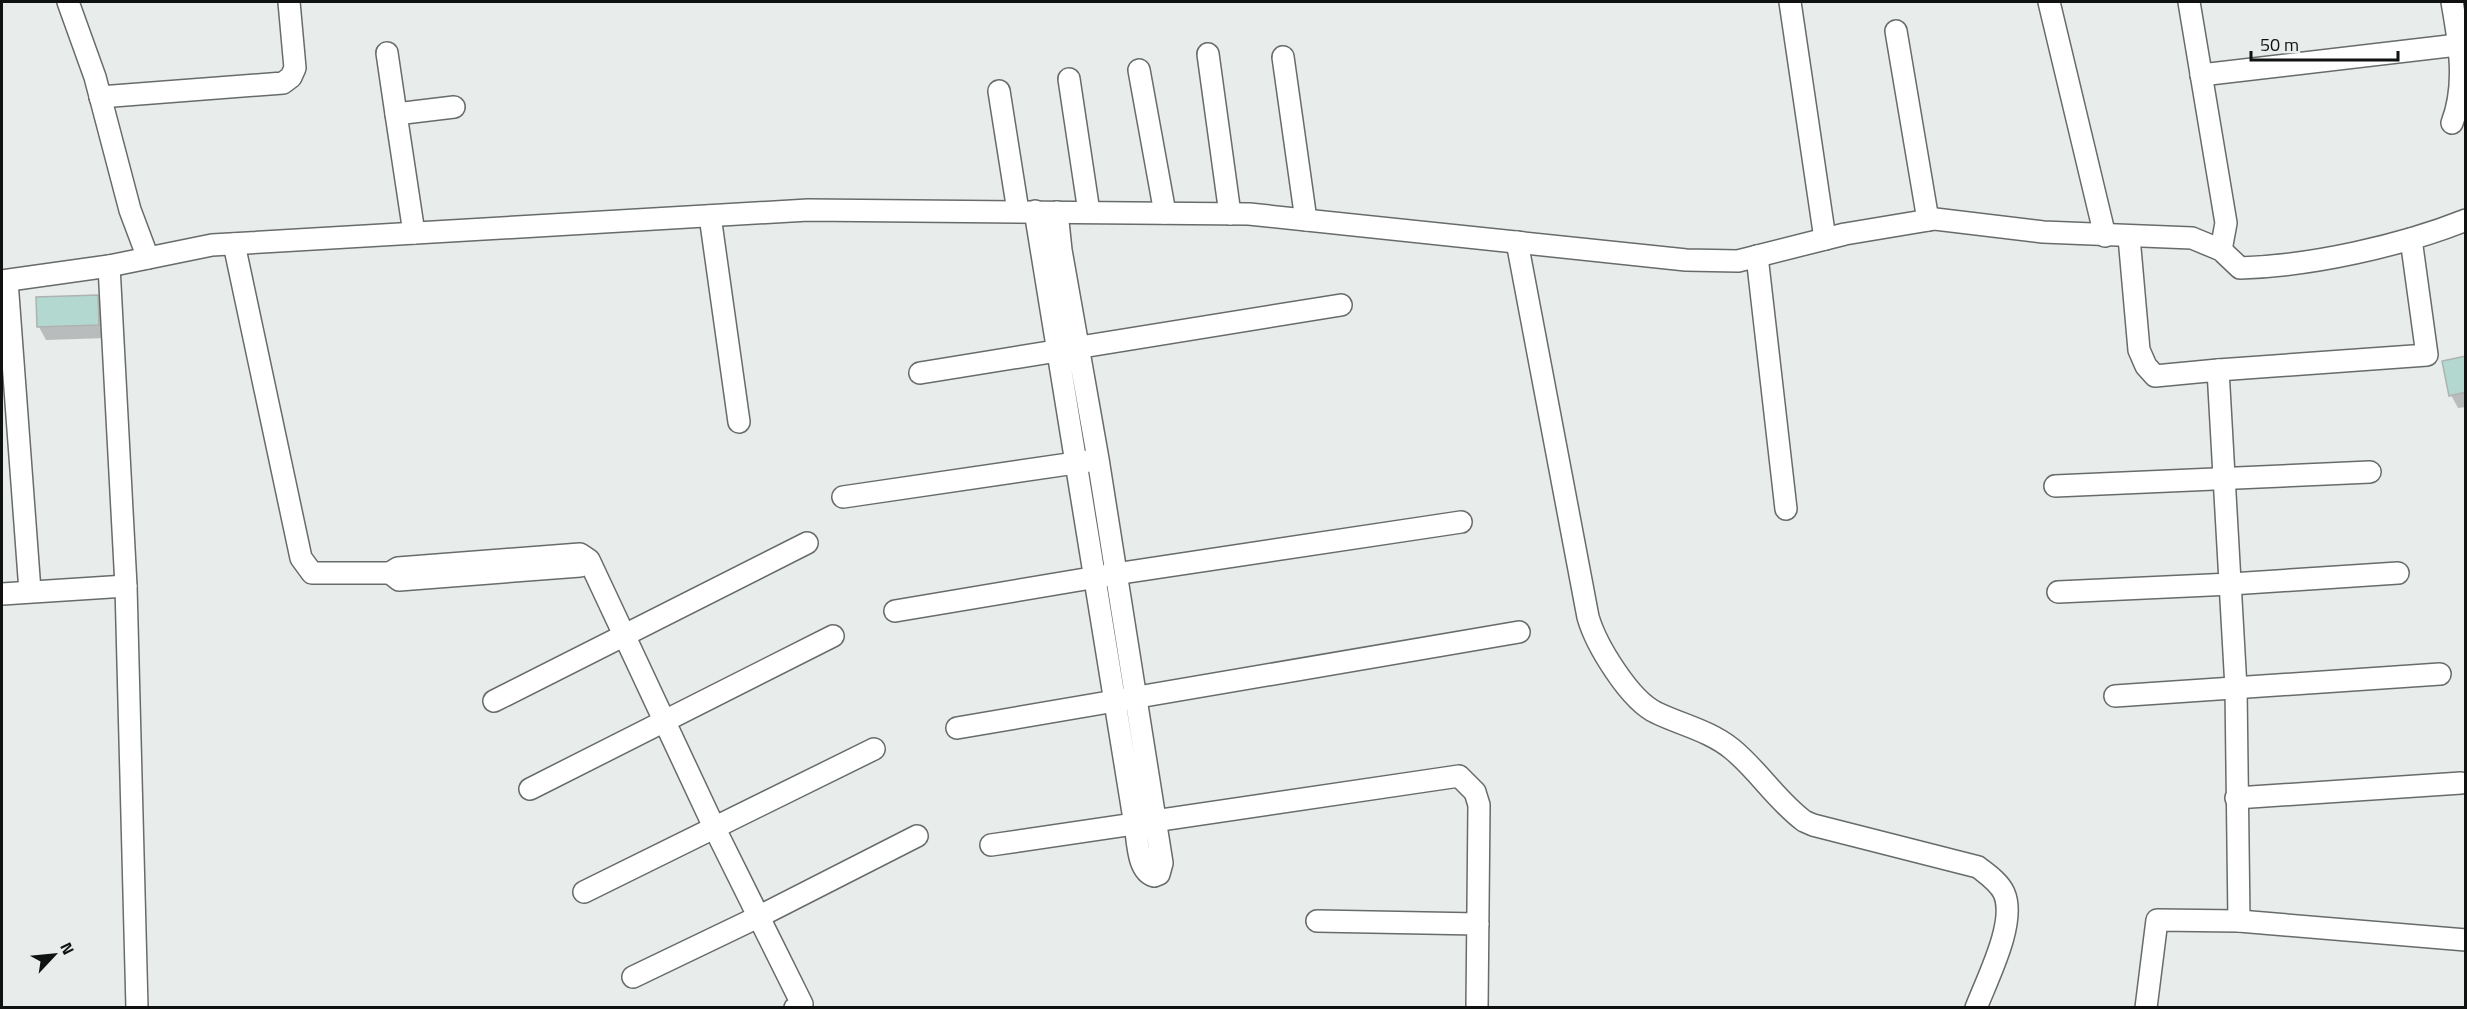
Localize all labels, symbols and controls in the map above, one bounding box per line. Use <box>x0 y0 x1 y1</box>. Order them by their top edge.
scale bar <box>2251 24 2398 62</box>
text: 50 m <box>2260 31 2299 58</box>
north arrow <box>24 925 84 985</box>
text: N <box>54 938 81 959</box>

